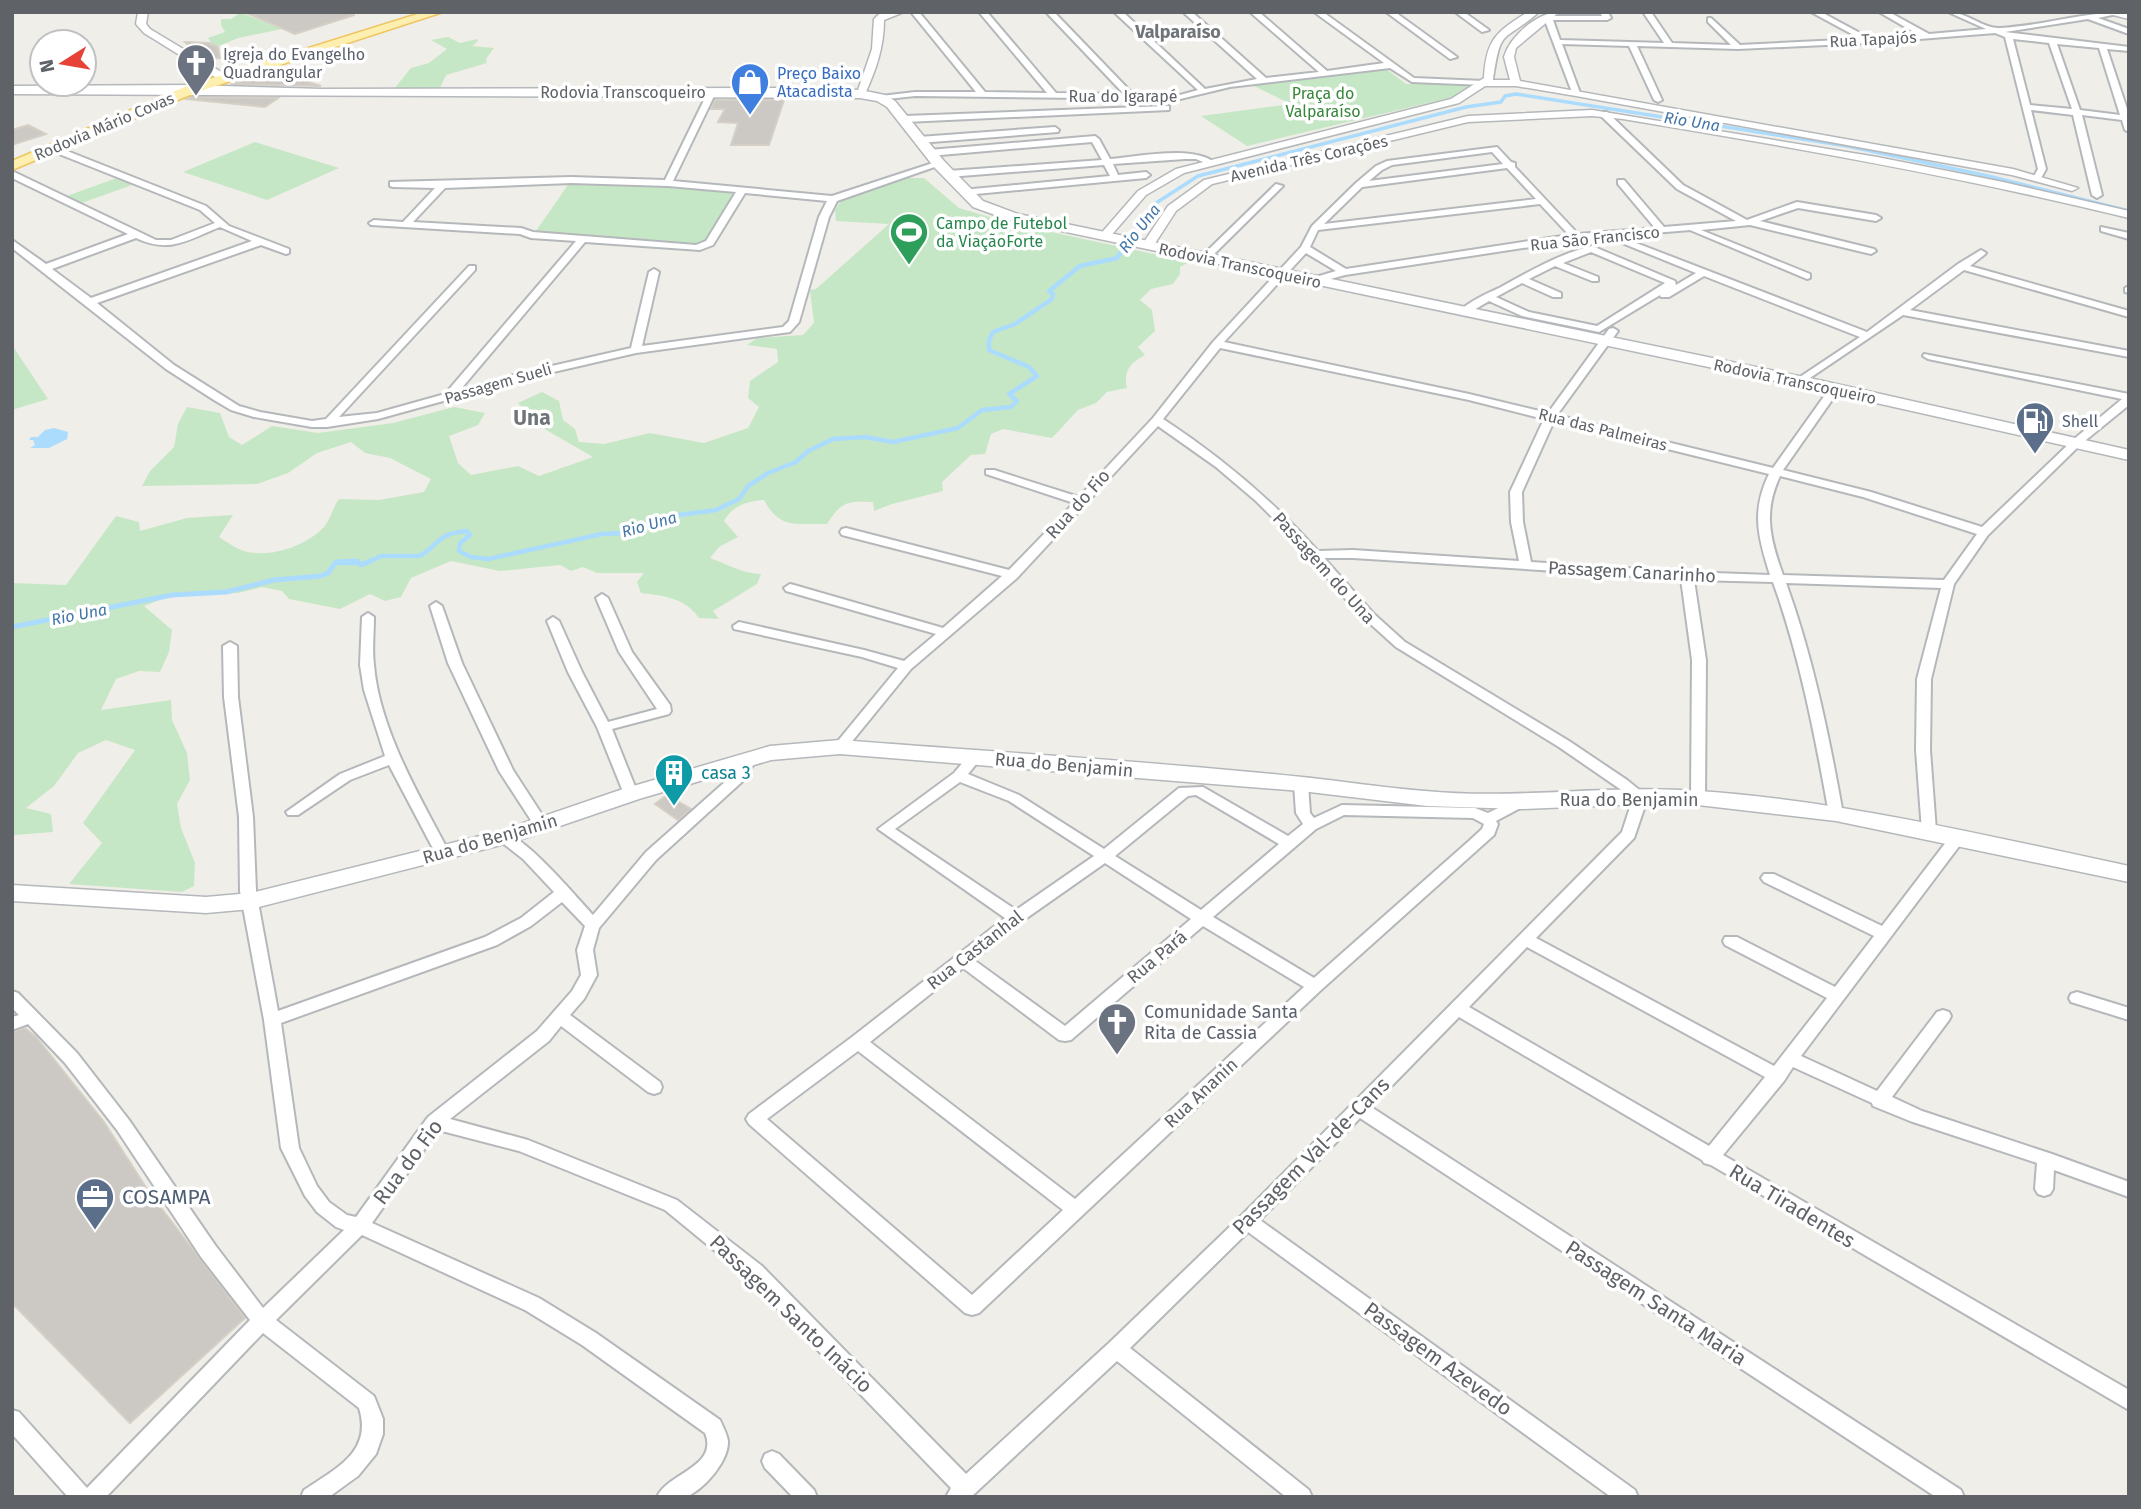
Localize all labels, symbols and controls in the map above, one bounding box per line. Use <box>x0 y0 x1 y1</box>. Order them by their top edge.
district label: Valparaíso <box>1134 21 1221 43</box>
north arrow <box>28 28 98 98</box>
street label: Rua Tapajós <box>1829 28 1917 51</box>
church icon: Igreja do Evangelho Quadrangular <box>175 42 217 97</box>
place label: Igreja do Evangelho Quadrangular <box>223 45 365 82</box>
text: N <box>34 58 59 75</box>
shop icon: Preço Baixo Atacadista <box>729 61 771 116</box>
place label: Preço Baixo Atacadista <box>777 64 861 101</box>
street label: Rodovia Transcoqueiro <box>540 83 706 102</box>
park label: Praça do Valparaíso <box>1285 84 1361 121</box>
street label: Rua do Igarapé <box>1068 87 1178 106</box>
street label: Rodovia Mário Covas <box>31 88 177 164</box>
water label: Rio Una <box>1663 108 1721 135</box>
street label: Avenida Três Corações <box>1228 131 1390 187</box>
water label: Rio Una <box>1115 200 1164 256</box>
sports icon: Campo de Futebol da ViaçãoForte <box>888 211 930 266</box>
place label: Campo de Futebol da ViaçãoForte <box>936 214 1068 252</box>
street label: Rua São Francisco <box>1529 222 1661 255</box>
street label: Rodovia Transcoqueiro <box>1157 239 1323 292</box>
street label: Rodovia Transcoqueiro <box>1712 355 1878 408</box>
street label: Passagem Sueli <box>442 359 554 408</box>
fuel station icon: Shell <box>2014 400 2056 455</box>
street label: Rua das Palmeiras <box>1537 404 1669 455</box>
district label: Una <box>513 405 551 431</box>
place label: Shell <box>2062 412 2099 431</box>
street label: Rua do Fio <box>1041 465 1115 543</box>
water label: Rio Una <box>619 508 679 541</box>
street label: Passagem do Una <box>1268 508 1380 628</box>
street label: Passagem Canarinho <box>1548 557 1716 587</box>
water label: Rio Una <box>50 600 109 629</box>
street label: Rua do Benjamin <box>994 748 1134 782</box>
building icon: casa 3 <box>653 752 695 807</box>
place label: casa 3 <box>701 762 751 784</box>
street label: Rua do Benjamin <box>1559 789 1699 811</box>
street label: Rua do Benjamin <box>420 809 560 869</box>
street label: Rua Castanhal <box>923 906 1027 994</box>
street label: Rua Pará <box>1123 926 1191 988</box>
church icon: Comunidade Santa Rita de Cassia <box>1096 1001 1138 1056</box>
place label: Comunidade Santa Rita de Cassia <box>1144 1001 1298 1044</box>
street label: Rua Ananin <box>1160 1053 1242 1133</box>
street label: Passagem Val-de-Cans <box>1227 1072 1395 1240</box>
street label: Rua do Fio <box>368 1114 448 1210</box>
street label: Rua Tiradentes <box>1724 1158 1860 1254</box>
office icon: COSAMPA <box>74 1176 116 1231</box>
place label: COSAMPA <box>122 1184 211 1210</box>
street label: Passagem Santo Inácio <box>704 1229 878 1399</box>
street label: Passagem Santa Maria <box>1560 1235 1752 1371</box>
street label: Passagem Azevedo <box>1359 1296 1517 1422</box>

